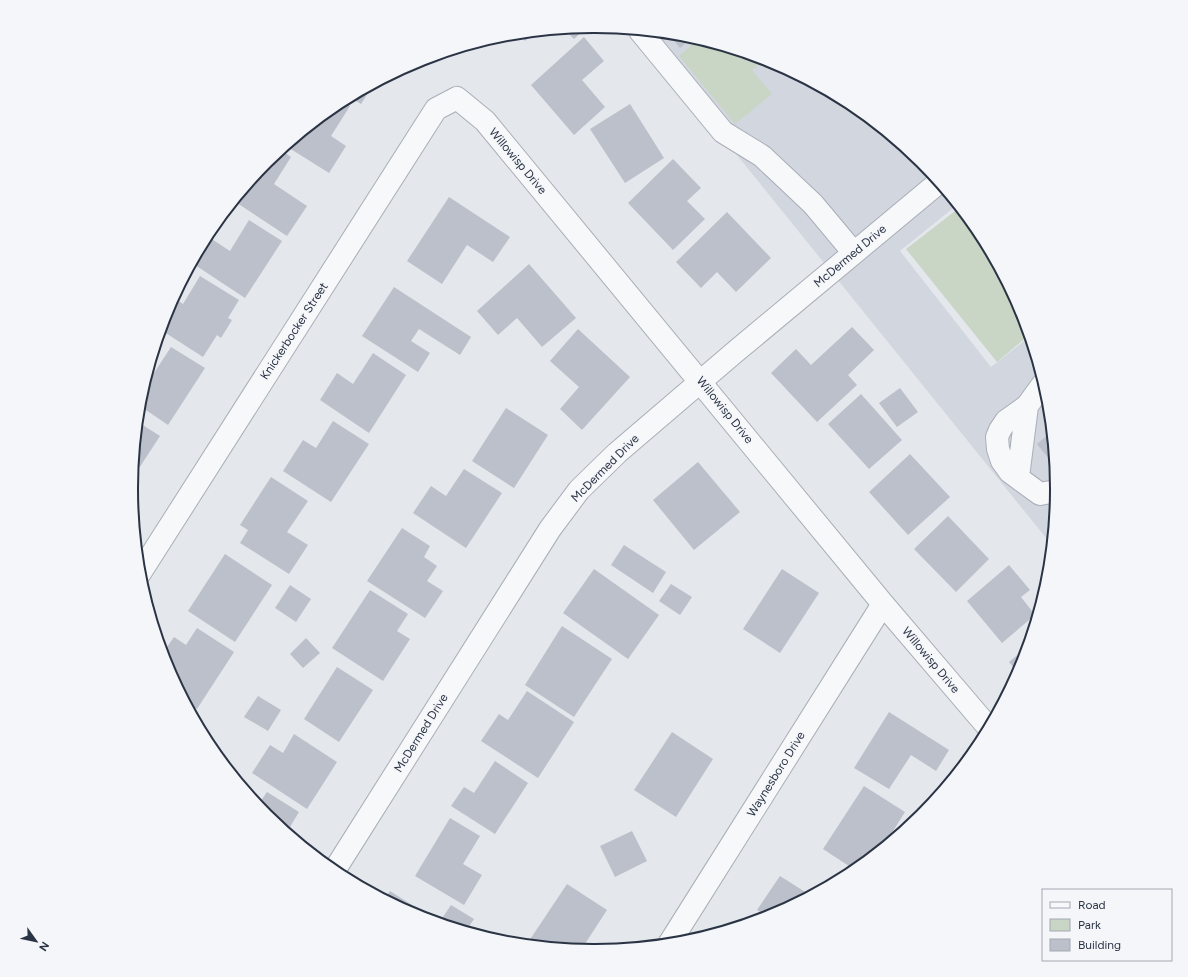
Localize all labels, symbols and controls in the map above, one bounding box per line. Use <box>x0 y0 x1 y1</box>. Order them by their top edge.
street label: Willowisp Drive <box>486 125 550 197</box>
street label: McDermed Drive <box>811 221 889 290</box>
street label: Knickerbocker Street <box>257 279 331 382</box>
street label: Willowisp Drive <box>694 374 757 447</box>
street label: McDermed Drive <box>568 431 642 505</box>
street label: Willowisp Drive <box>899 624 963 696</box>
street label: McDermed Drive <box>391 691 451 775</box>
street label: Waynesboro Drive <box>744 728 808 819</box>
legend <box>1042 889 1172 961</box>
text: Road <box>1078 898 1106 912</box>
text: Park <box>1078 918 1101 932</box>
north arrow <box>16 921 56 961</box>
text: Building <box>1078 938 1121 952</box>
text: N <box>36 939 52 953</box>

